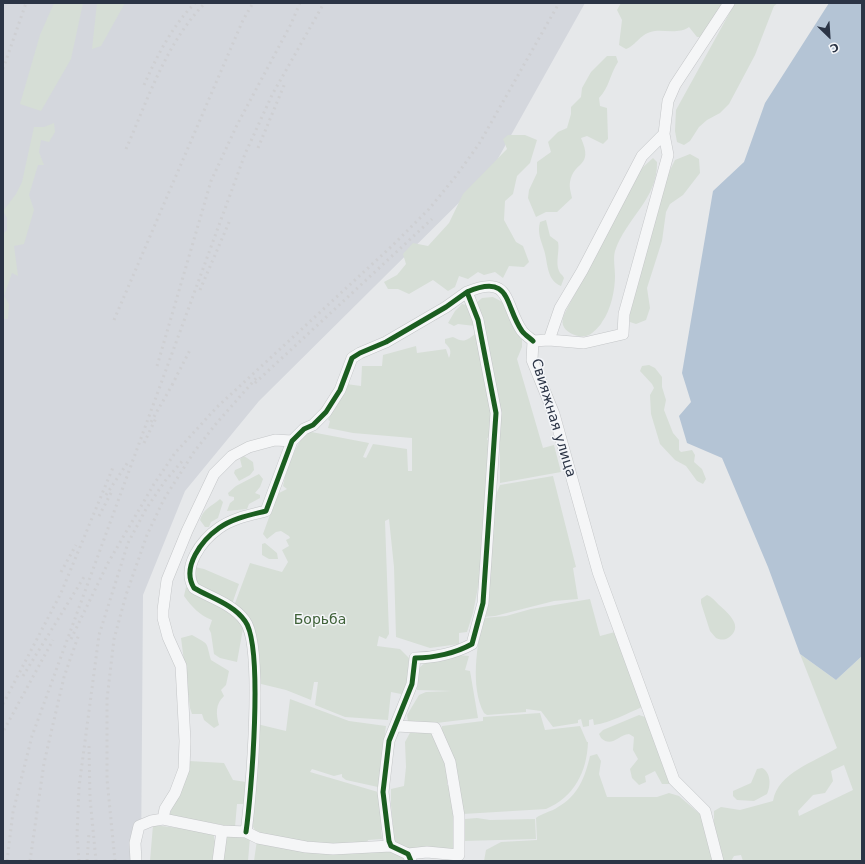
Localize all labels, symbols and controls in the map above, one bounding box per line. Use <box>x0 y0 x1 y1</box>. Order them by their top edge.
north arrow <box>809 16 849 56</box>
text: С <box>828 40 841 55</box>
street label: Свияжная улица <box>527 357 579 479</box>
park label: Борьба <box>294 612 346 628</box>

